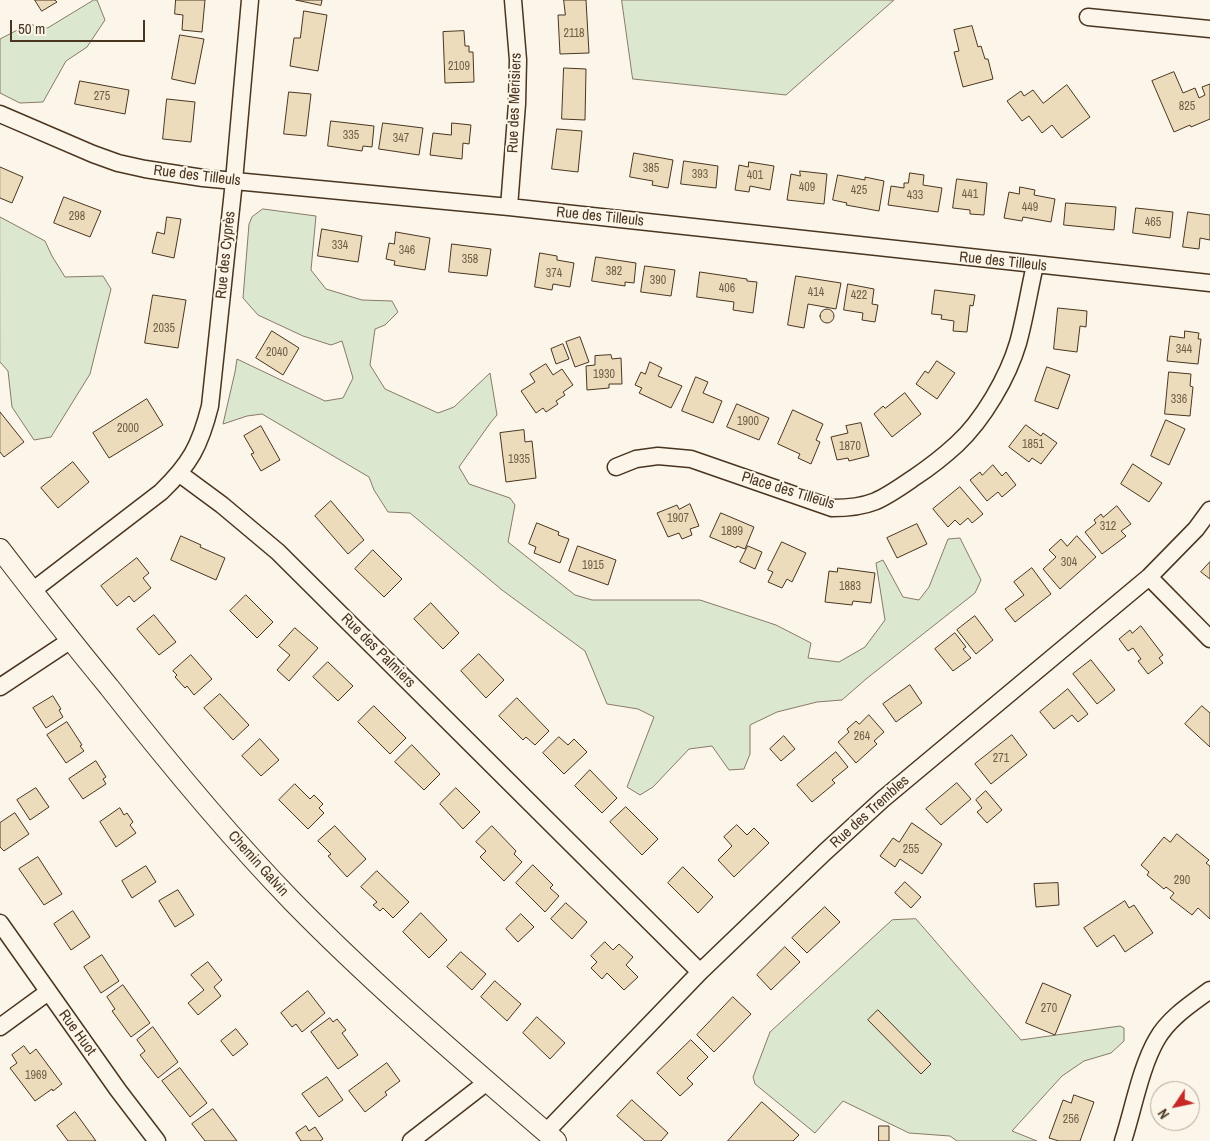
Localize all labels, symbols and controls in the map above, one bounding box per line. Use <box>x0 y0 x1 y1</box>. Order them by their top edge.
scale bar <box>12 10 148 42</box>
text: 50 m <box>18 18 45 39</box>
house number: 2118 <box>563 27 585 41</box>
street label: Rue des Merisiers <box>504 52 526 154</box>
house number: 2109 <box>448 60 470 74</box>
house number: 275 <box>94 90 110 104</box>
house number: 825 <box>1179 100 1195 114</box>
house number: 335 <box>343 129 359 143</box>
house number: 347 <box>393 132 409 146</box>
street label: Rue des Tilleuls <box>152 162 242 190</box>
house number: 385 <box>643 162 659 176</box>
house number: 393 <box>692 168 708 182</box>
house number: 401 <box>747 169 763 183</box>
house number: 409 <box>799 181 815 195</box>
house number: 425 <box>851 184 867 198</box>
house number: 441 <box>962 188 978 202</box>
house number: 433 <box>907 189 923 203</box>
house number: 449 <box>1022 201 1038 215</box>
street label: Rue des Tilleuls <box>555 203 645 231</box>
house number: 298 <box>69 210 85 224</box>
street label: Rue des Cyprès <box>212 210 240 300</box>
house number: 465 <box>1145 216 1161 230</box>
house number: 334 <box>332 239 348 253</box>
house number: 346 <box>399 244 415 258</box>
street label: Rue des Tilleuls <box>958 248 1048 276</box>
house number: 358 <box>462 253 478 267</box>
house number: 382 <box>606 265 622 279</box>
house number: 374 <box>546 267 562 281</box>
house number: 390 <box>650 274 666 288</box>
house number: 406 <box>719 282 735 296</box>
house number: 414 <box>808 286 824 300</box>
house number: 422 <box>851 289 867 303</box>
house number: 2035 <box>153 322 175 336</box>
house number: 344 <box>1176 343 1192 357</box>
house number: 2040 <box>266 346 288 360</box>
house number: 1930 <box>593 368 615 382</box>
house number: 336 <box>1171 393 1187 407</box>
house number: 1900 <box>737 415 759 429</box>
house number: 2000 <box>117 422 139 436</box>
house number: 1851 <box>1022 438 1044 452</box>
house number: 1870 <box>839 440 861 454</box>
house number: 1935 <box>508 453 530 467</box>
street label: Place des Tilleuls <box>739 468 837 514</box>
house number: 1907 <box>667 512 689 526</box>
house number: 312 <box>1100 520 1116 534</box>
house number: 1899 <box>721 525 743 539</box>
house number: 304 <box>1061 556 1077 570</box>
house number: 1915 <box>582 559 604 573</box>
house number: 1883 <box>839 580 861 594</box>
street label: Rue des Palmiers <box>337 610 419 692</box>
house number: 264 <box>854 730 870 744</box>
house number: 271 <box>993 752 1009 766</box>
street label: Rue des Trembles <box>827 772 913 852</box>
street label: Chemin Galvin <box>224 827 292 901</box>
house number: 255 <box>903 843 919 857</box>
house number: 290 <box>1174 874 1190 888</box>
house number: 270 <box>1041 1002 1057 1016</box>
street label: Rue Huot <box>54 1007 100 1059</box>
house number: 1969 <box>25 1069 47 1083</box>
north arrow <box>1150 1081 1200 1131</box>
text: N <box>1154 1105 1173 1122</box>
house number: 256 <box>1063 1113 1079 1127</box>

